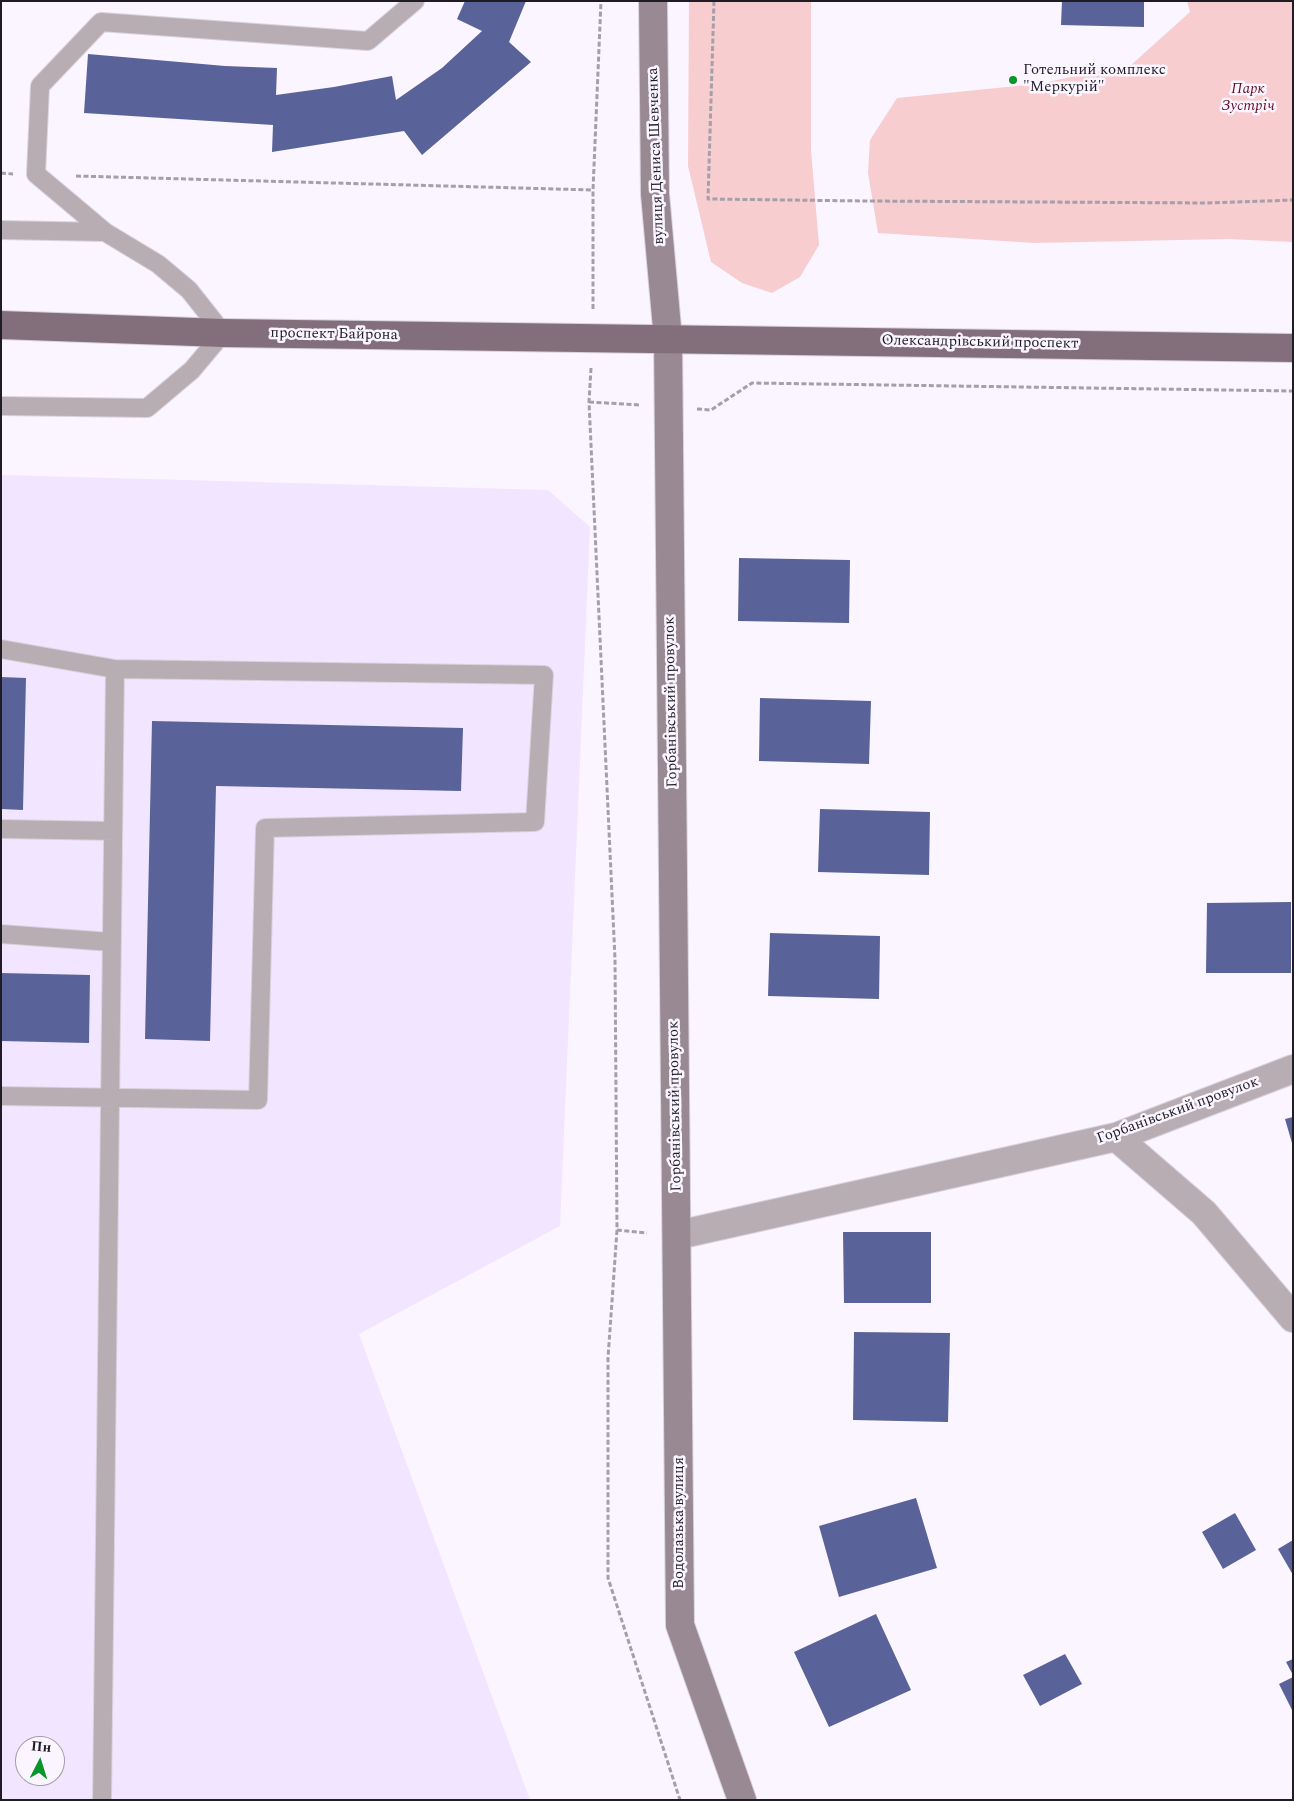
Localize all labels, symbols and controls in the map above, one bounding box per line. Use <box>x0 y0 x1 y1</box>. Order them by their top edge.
place label: Готельний комплекс "Меркурій" <box>1023 62 1166 97</box>
street label: вулиця Дениса Шевченка <box>645 67 669 245</box>
marker: Готельний комплекс "Меркурій" <box>1007 74 1019 86</box>
park label: Парк Зустріч <box>1221 81 1275 116</box>
street label: проспект Байрона <box>270 325 398 345</box>
street label: Олександрівський проспект <box>881 332 1079 354</box>
street label: Горбанівський провулок <box>662 616 682 788</box>
street label: Горбанівський провулок <box>666 1020 686 1192</box>
street label: Горбанівський провулок <box>1095 1073 1261 1149</box>
street label: Водолазька вулиця <box>671 1457 689 1589</box>
text: Пн <box>30 1735 52 1758</box>
north arrow <box>15 1736 65 1786</box>

